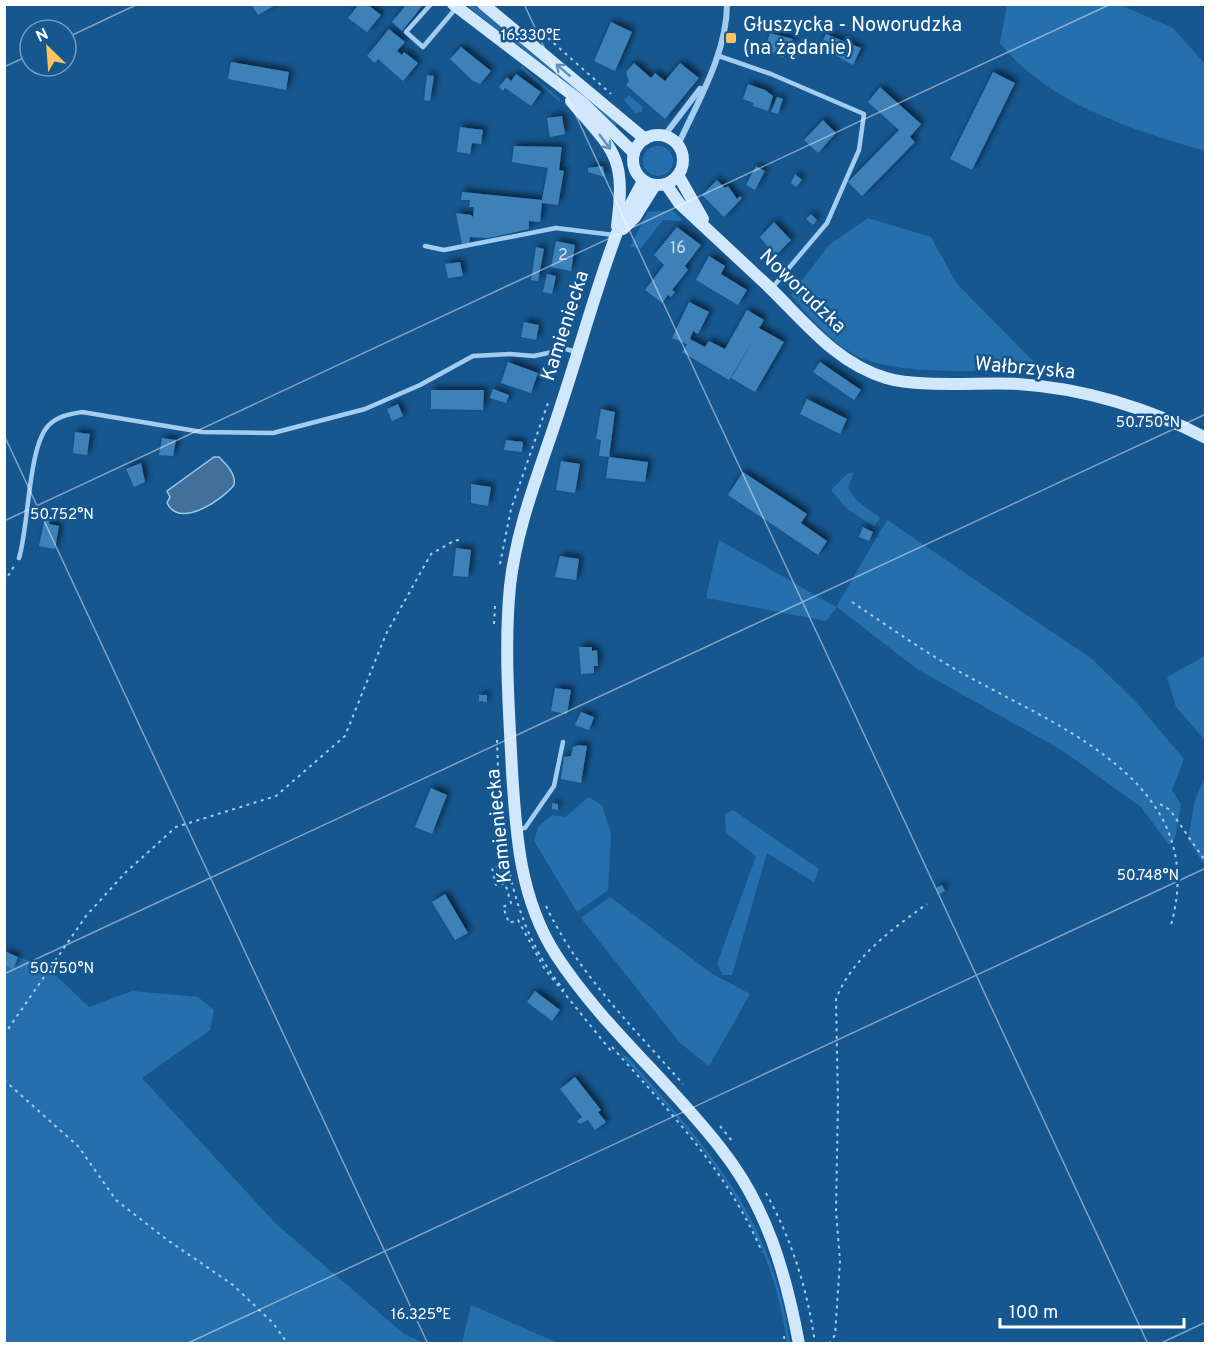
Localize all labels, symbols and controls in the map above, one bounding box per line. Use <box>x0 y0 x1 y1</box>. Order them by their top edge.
place label: Głuszycka - Noworudzka (na żądanie) <box>743 13 962 62</box>
north arrow <box>18 18 78 78</box>
text: N <box>33 25 52 48</box>
text: 16.330°E <box>501 27 561 46</box>
marker: Głuszycka - Noworudzka (na żądanie) <box>724 31 738 45</box>
one-way arrow <box>556 63 571 77</box>
one-way arrow <box>599 133 611 149</box>
house number: 16 <box>670 239 686 259</box>
street label: Noworudzka <box>753 244 851 340</box>
house number: 2 <box>558 246 568 266</box>
street label: Kamieniecka <box>536 267 596 385</box>
street label: Wałbrzyska <box>974 352 1076 386</box>
text: 50.750°N <box>1116 414 1180 433</box>
text: 50.752°N <box>30 506 94 525</box>
street label: Kamieniecka <box>481 768 519 884</box>
text: 50.748°N <box>1117 867 1179 886</box>
text: 50.750°N <box>30 960 94 979</box>
scale bar <box>1000 1291 1184 1329</box>
text: 100 m <box>1009 1302 1058 1325</box>
text: 16.325°E <box>391 1306 451 1325</box>

